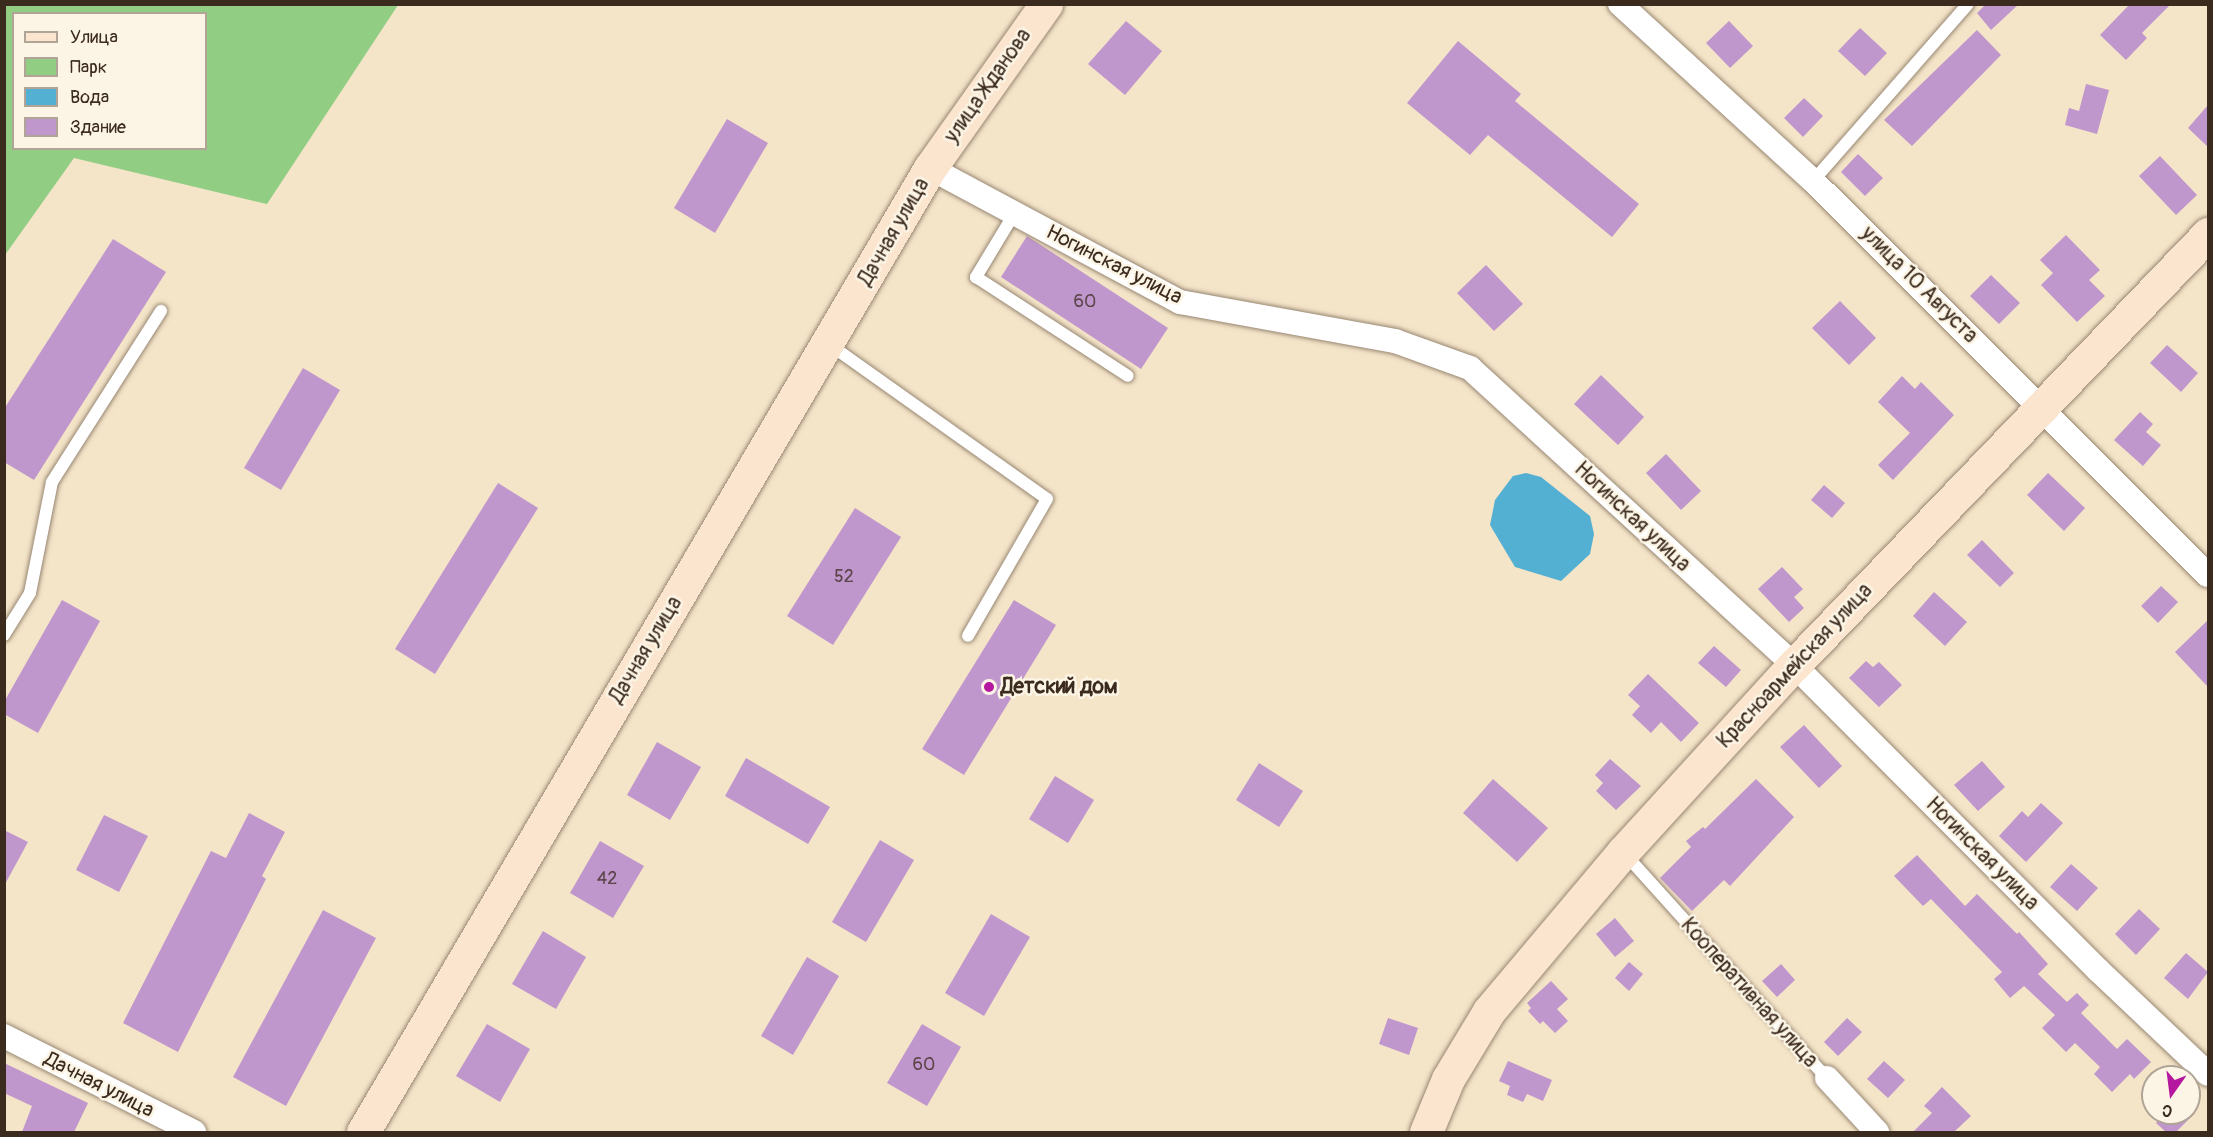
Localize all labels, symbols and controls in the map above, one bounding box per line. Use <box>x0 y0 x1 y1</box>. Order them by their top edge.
legend <box>12 12 207 150</box>
street label: улица Жданова <box>939 24 1037 148</box>
text: Улица <box>70 26 118 49</box>
text: Парк <box>70 56 107 79</box>
text: Вода <box>70 86 109 109</box>
text: Здание <box>70 116 126 139</box>
street label: Дачная улица <box>853 174 935 290</box>
street label: Ногинская улица <box>1042 220 1186 310</box>
street label: улица 10 Августа <box>1855 221 1983 349</box>
house number: 60 <box>1074 291 1096 313</box>
street label: Ногинская улица <box>1569 457 1695 577</box>
house number: 52 <box>834 566 854 588</box>
street label: Красноармейская улица <box>1712 578 1878 754</box>
street label: Дачная улица <box>604 592 688 708</box>
place label: Детский дом <box>1001 674 1118 700</box>
marker: Детский дом <box>982 680 996 694</box>
street label: Ногинская улица <box>1920 792 2044 916</box>
house number: 42 <box>597 868 617 890</box>
street label: Кооперативная улица <box>1675 913 1823 1073</box>
street label: Дачная улица <box>40 1047 158 1123</box>
house number: 60 <box>913 1054 935 1076</box>
north arrow <box>2141 1065 2201 1125</box>
text: С <box>2160 1100 2174 1121</box>

